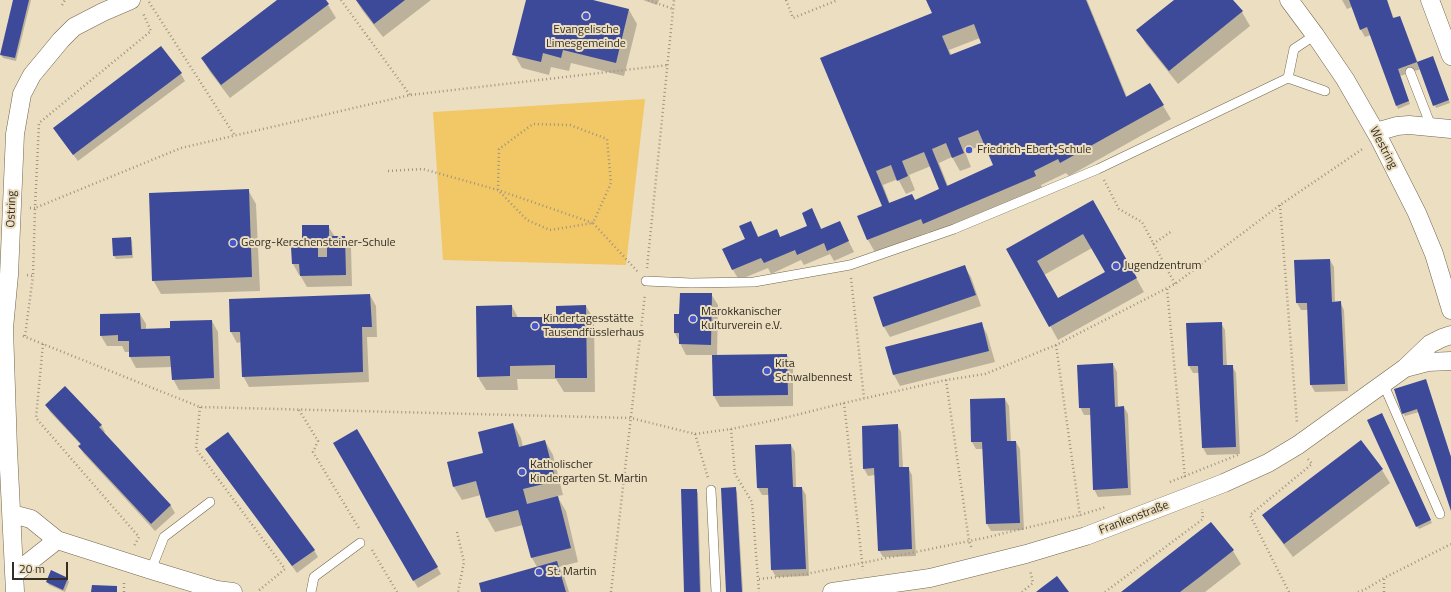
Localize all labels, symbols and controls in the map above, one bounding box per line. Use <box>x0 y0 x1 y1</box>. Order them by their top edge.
marker: Evangelische Limesgemeinde <box>581 11 591 21</box>
place label: Evangelische Limesgemeinde <box>546 23 626 51</box>
street label: Westring <box>1366 124 1400 172</box>
place label: Friedrich-Ebert-Schule <box>977 143 1091 157</box>
marker: Friedrich-Ebert-Schule <box>964 145 974 155</box>
street label: Ostring <box>4 190 20 228</box>
place label: Georg-Kerschensteiner-Schule <box>241 236 396 250</box>
marker: Georg-Kerschensteiner-Schule <box>228 238 238 248</box>
place label: Jugendzentrum <box>1124 259 1202 273</box>
marker: Jugendzentrum <box>1111 261 1121 271</box>
place label: Marokkanischer Kulturverein e.V. <box>701 305 782 333</box>
place label: Kindertagesstätte Tausendfüsslerhaus <box>543 312 644 340</box>
marker: Marokkanischer Kulturverein e.V. <box>688 314 698 324</box>
marker: Kindertagesstätte Tausendfüsslerhaus <box>530 321 540 331</box>
place label: Kita Schwalbennest <box>775 357 852 385</box>
marker: Kita Schwalbennest <box>762 366 772 376</box>
place label: Katholischer Kindergarten St. Martin <box>530 458 647 486</box>
marker: Katholischer Kindergarten St. Martin <box>517 467 527 477</box>
street label: Frankenstraße <box>1097 498 1171 538</box>
scale bar <box>14 554 70 580</box>
text: 20 m <box>19 559 45 578</box>
place label: St. Martin <box>547 565 596 579</box>
marker: St. Martin <box>534 567 544 577</box>

